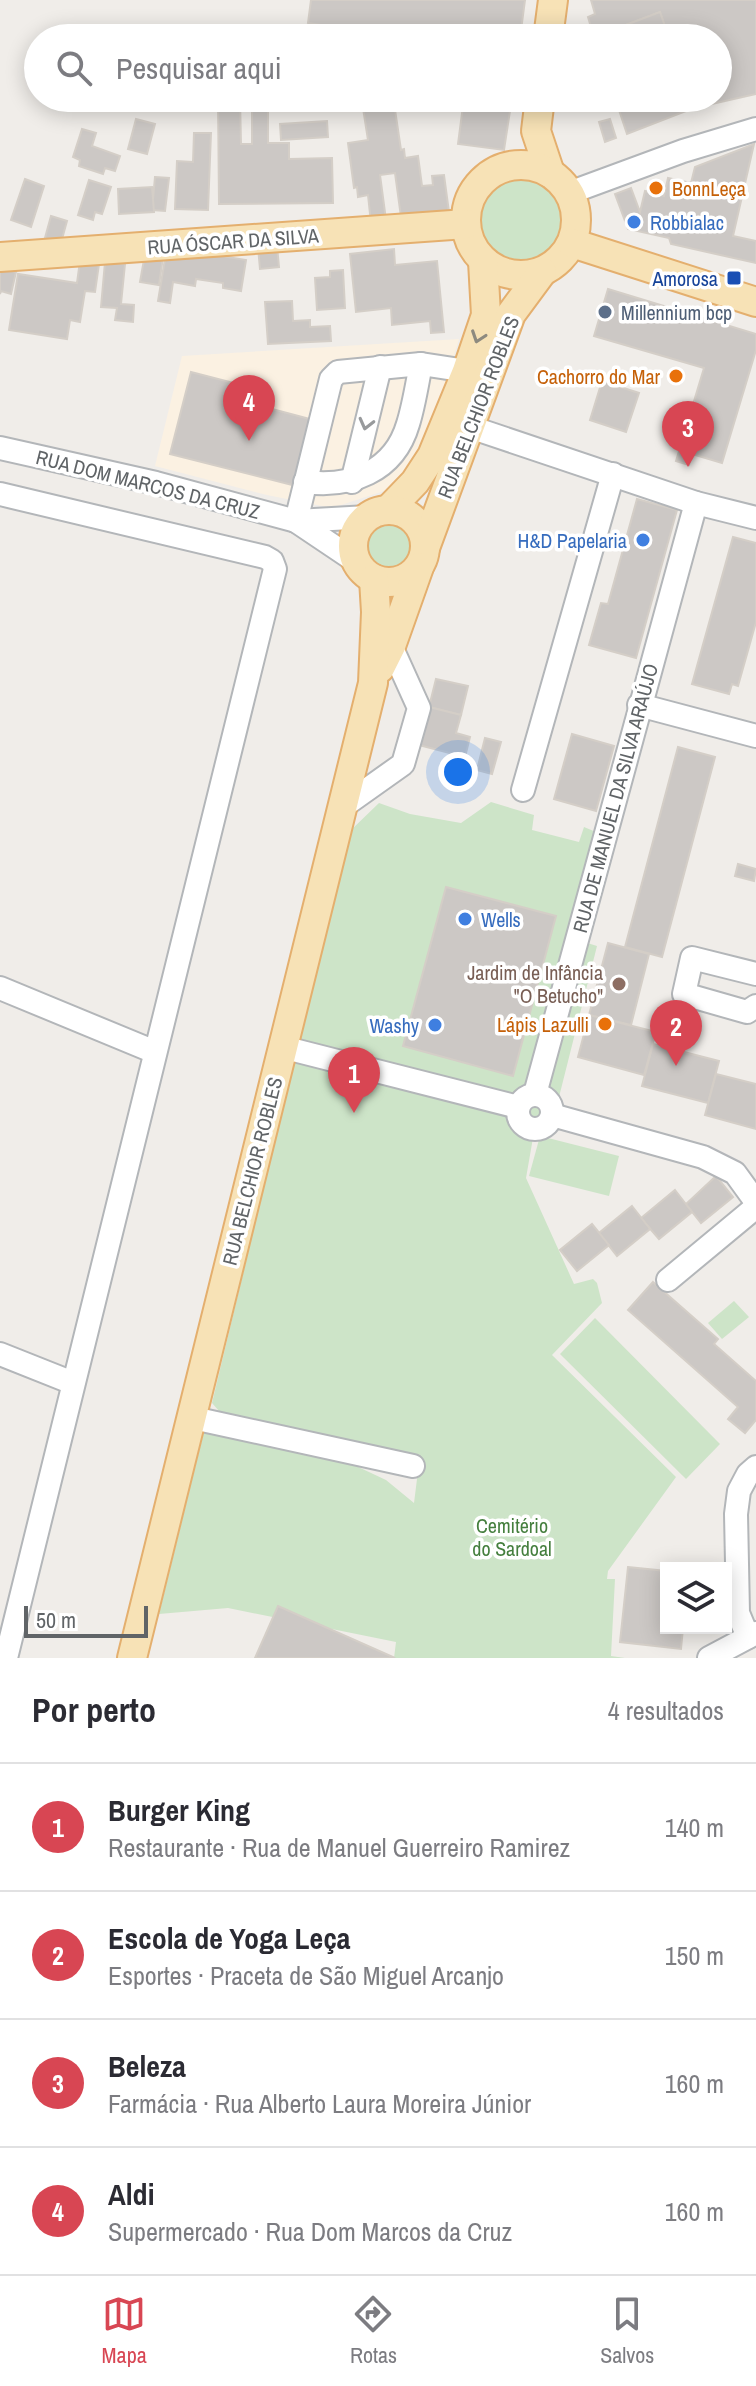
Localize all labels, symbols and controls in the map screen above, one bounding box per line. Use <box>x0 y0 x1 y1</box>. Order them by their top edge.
search box <box>24 24 732 112</box>
icon: search <box>52 46 96 90</box>
text: Pesquisar aqui <box>116 48 281 88</box>
place label: BonnLeça <box>672 175 746 202</box>
marker: BonnLeça <box>647 179 665 197</box>
place label: Robbialac <box>650 209 724 236</box>
marker: Robbialac <box>625 213 643 231</box>
street label: RUA ÓSCAR DA SILVA <box>146 222 320 260</box>
place label: Amorosa <box>651 265 718 292</box>
marker: Amorosa <box>725 269 743 287</box>
place label: Millennium bcp <box>621 299 732 326</box>
marker: Millennium bcp <box>596 303 614 321</box>
street label: RUA BELCHIOR ROBLES <box>431 312 525 502</box>
one-way arrow <box>472 329 488 343</box>
place label: Cachorro do Mar <box>537 363 661 390</box>
marker: Cachorro do Mar <box>667 367 685 385</box>
pin: 4 <box>223 375 275 441</box>
pin: 3 <box>662 401 714 467</box>
one-way arrow <box>359 417 376 431</box>
street label: RUA DOM MARCOS DA CRUZ <box>33 443 263 525</box>
place label: H&D Papelaria <box>518 527 627 554</box>
marker: H&D Papelaria <box>634 531 652 549</box>
street label: RUA DE MANUEL DA SILVA ARAÚJO <box>566 660 664 936</box>
your location <box>438 752 478 792</box>
place label: Wells <box>481 906 521 933</box>
marker: Wells <box>456 910 474 928</box>
place label: Jardim de Infância "O Betucho" <box>467 959 603 1009</box>
marker: Jardim de Infância "O Betucho" <box>610 975 628 993</box>
pin: 2 <box>650 1000 702 1066</box>
place label: Lápis Lazulli <box>497 1011 589 1038</box>
place label: Washy <box>369 1012 420 1039</box>
marker: Lápis Lazulli <box>596 1015 614 1033</box>
marker: Washy <box>426 1016 444 1034</box>
pin: 1 <box>328 1047 380 1113</box>
street label: RUA BELCHIOR ROBLES <box>216 1074 288 1268</box>
park label: Cemitério do Sardoal <box>472 1512 552 1562</box>
map controls <box>660 1562 732 1634</box>
button: layers <box>660 1562 732 1634</box>
scale bar <box>24 1602 148 1638</box>
text: 50 m <box>36 1605 76 1635</box>
text: Por perto <box>32 1687 156 1733</box>
text: 4 resultados <box>608 1693 724 1728</box>
text: Burger King <box>108 1790 250 1830</box>
text: 1 <box>52 1810 64 1845</box>
text: 140 m <box>665 1810 724 1845</box>
text: Restaurante · Rua de Manuel Guerreiro Ramirez <box>108 1830 570 1865</box>
text: Escola de Yoga Leça <box>108 1918 351 1958</box>
text: 2 <box>52 1938 64 1973</box>
text: 150 m <box>665 1938 724 1973</box>
text: Esportes · Praceta de São Miguel Arcanjo <box>108 1958 504 1993</box>
text: Beleza <box>108 2046 186 2086</box>
text: 3 <box>52 2066 64 2101</box>
text: 160 m <box>665 2066 724 2101</box>
text: Farmácia · Rua Alberto Laura Moreira Júnior <box>108 2086 531 2121</box>
text: Aldi <box>108 2174 154 2214</box>
text: 4 <box>52 2194 64 2229</box>
text: 160 m <box>665 2194 724 2229</box>
text: Supermercado · Rua Dom Marcos da Cruz <box>108 2214 512 2249</box>
tab: Mapa <box>102 2292 147 2370</box>
tab: Rotas <box>350 2292 397 2370</box>
tab: Salvos <box>600 2292 654 2370</box>

